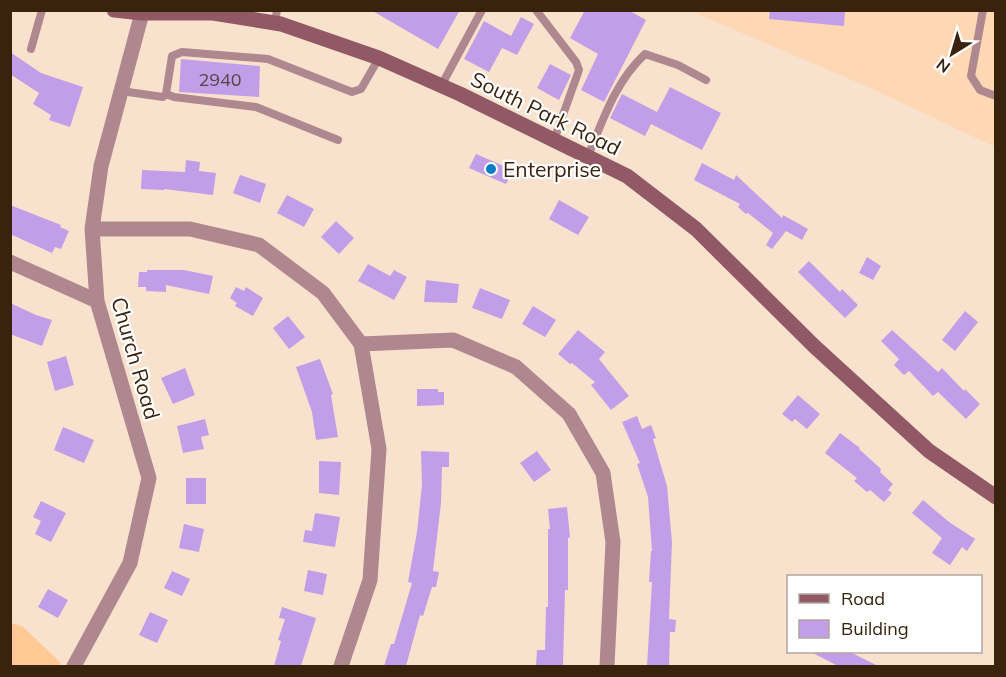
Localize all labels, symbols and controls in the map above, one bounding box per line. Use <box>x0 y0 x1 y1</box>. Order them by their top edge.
north arrow <box>922 24 982 84</box>
text: N <box>932 54 954 78</box>
street label: South Park Road <box>467 65 625 161</box>
house number: 2940 <box>198 68 242 91</box>
place label: Enterprise <box>503 156 601 182</box>
marker: Enterprise <box>484 162 498 176</box>
street label: Church Road <box>106 294 166 422</box>
legend <box>787 575 982 653</box>
text: Road <box>841 587 885 610</box>
text: Building <box>841 617 909 640</box>

